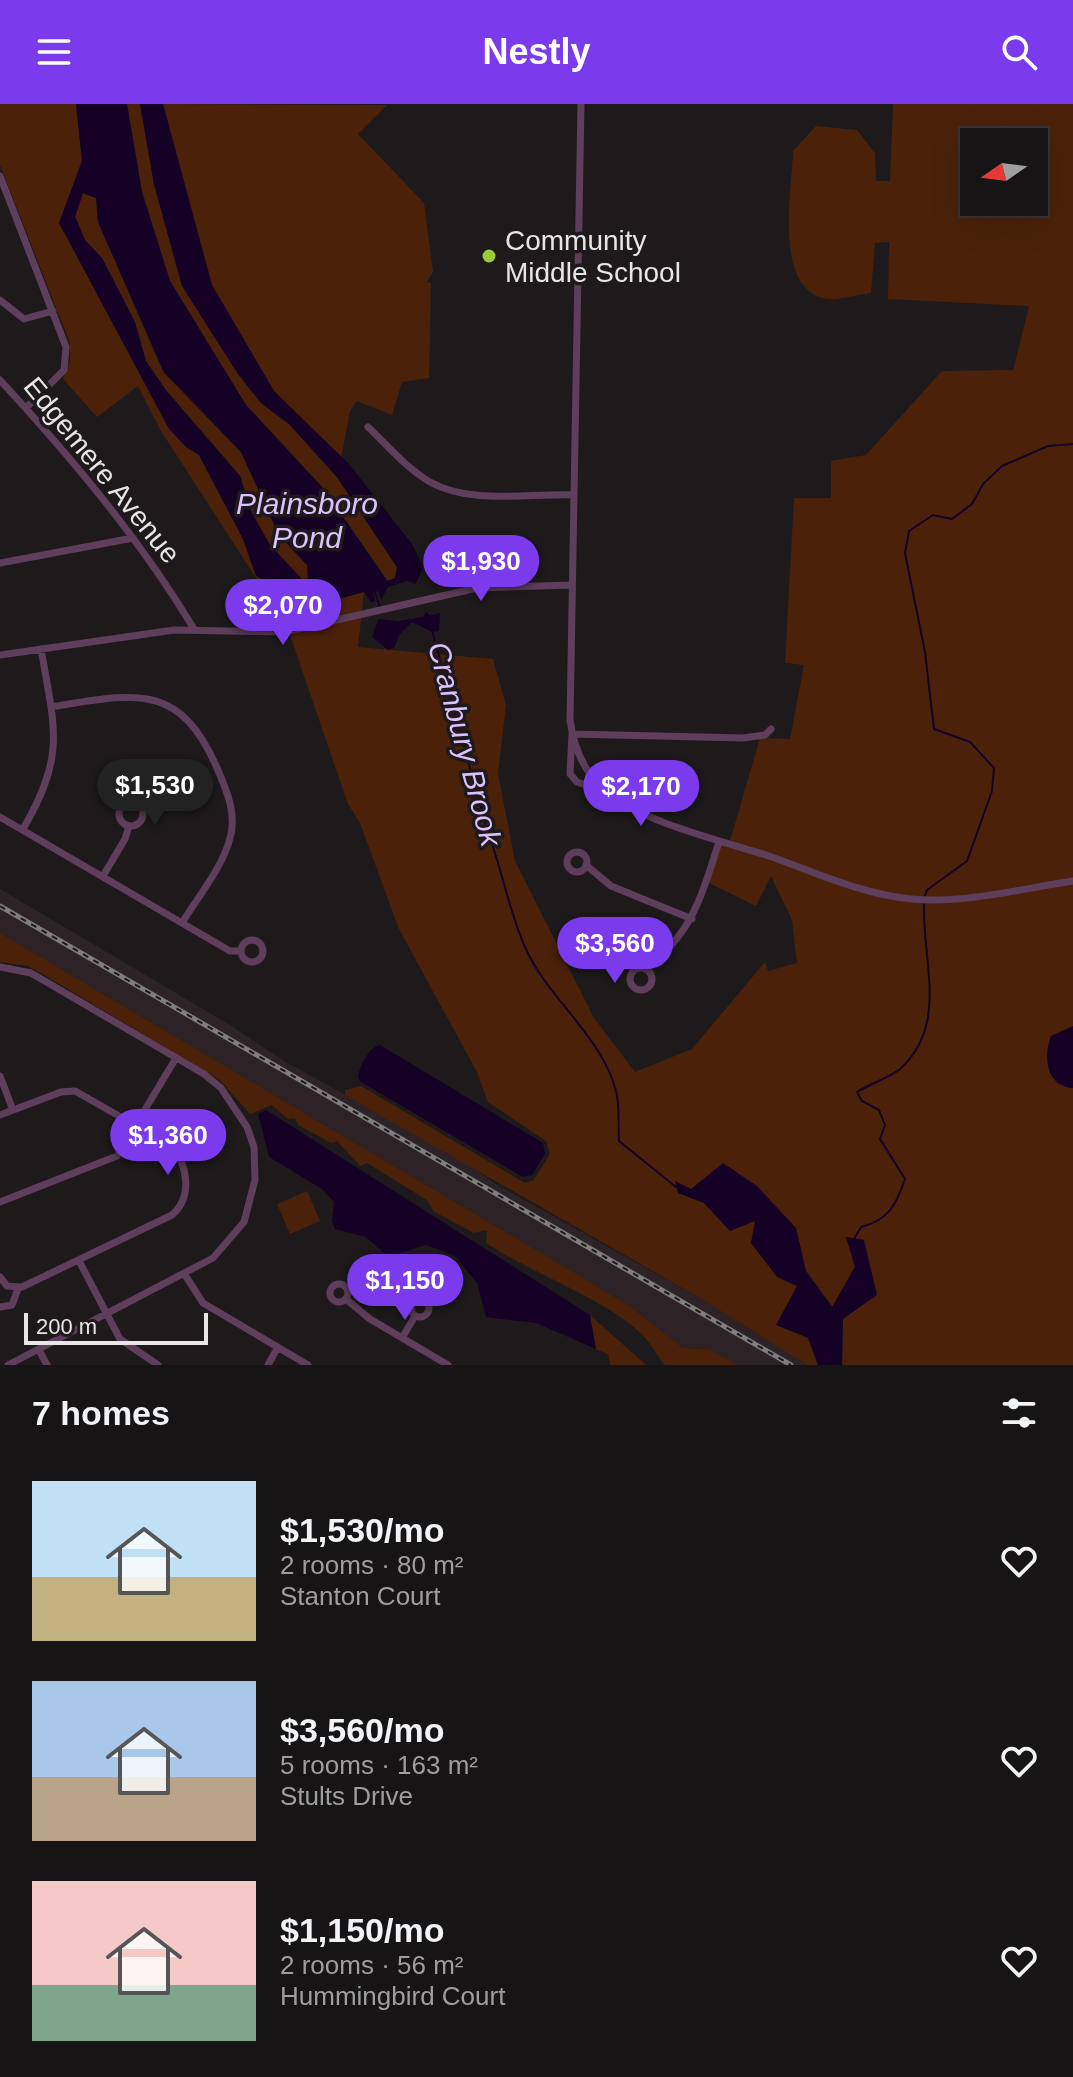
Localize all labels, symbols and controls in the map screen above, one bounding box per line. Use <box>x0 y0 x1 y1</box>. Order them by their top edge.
icon: menu <box>32 30 76 74</box>
icon: search <box>997 30 1041 74</box>
text: Nestly <box>482 31 591 72</box>
north arrow <box>960 128 1048 216</box>
map controls <box>960 128 1048 216</box>
place label: Community Middle School <box>505 225 681 288</box>
marker: Community Middle School <box>480 247 498 265</box>
street label: Edgemere Avenue <box>18 371 186 569</box>
water label: Plainsboro Pond <box>236 487 378 554</box>
pin: $1,930 <box>416 535 546 603</box>
text: $1,930 <box>441 546 521 576</box>
pin: $2,070 <box>218 579 348 647</box>
text: $2,070 <box>243 590 323 620</box>
water label: Cranbury Brook <box>422 638 509 852</box>
pin: $1,530 <box>90 759 220 827</box>
pin: $2,170 <box>576 760 706 828</box>
text: $1,530 <box>115 770 195 800</box>
text: $2,170 <box>601 771 681 801</box>
pin: $3,560 <box>550 917 680 985</box>
text: $3,560 <box>575 928 655 958</box>
pin: $1,360 <box>103 1109 233 1177</box>
text: $1,360 <box>128 1120 208 1150</box>
pin: $1,150 <box>340 1254 470 1322</box>
text: $1,150 <box>365 1265 445 1295</box>
scale bar <box>24 1309 208 1345</box>
text: 200 m <box>36 1314 97 1339</box>
icon: filters <box>997 1391 1041 1435</box>
text: 7 homes <box>32 1394 170 1432</box>
text: $1,530/mo <box>280 1511 444 1549</box>
icon: home <box>96 1513 192 1609</box>
icon: heart <box>997 1539 1041 1583</box>
text: 2 rooms · 80 m² <box>280 1550 464 1580</box>
text: Stanton Court <box>280 1581 440 1611</box>
text: $3,560/mo <box>280 1711 444 1749</box>
icon: home <box>96 1713 192 1809</box>
icon: heart <box>997 1739 1041 1783</box>
text: 5 rooms · 163 m² <box>280 1750 478 1780</box>
text: Stults Drive <box>280 1781 413 1811</box>
text: $1,150/mo <box>280 1911 444 1949</box>
icon: home <box>96 1913 192 2009</box>
icon: heart <box>997 1939 1041 1983</box>
text: 2 rooms · 56 m² <box>280 1950 464 1980</box>
text: Hummingbird Court <box>280 1981 505 2011</box>

